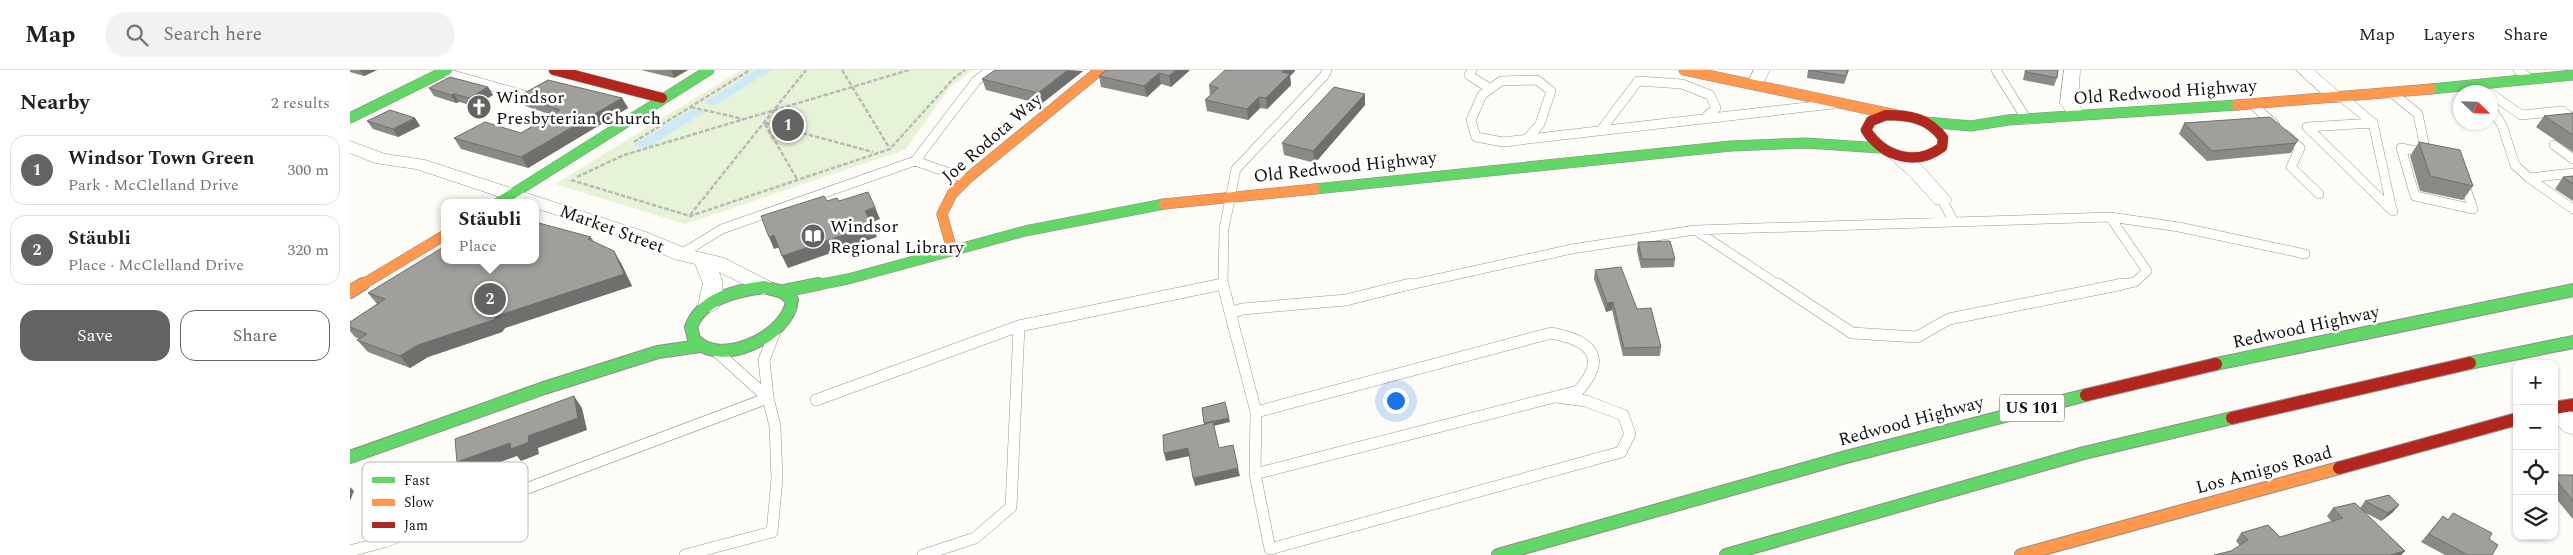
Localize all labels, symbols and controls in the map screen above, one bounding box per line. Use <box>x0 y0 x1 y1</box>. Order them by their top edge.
search box <box>105 12 455 57</box>
text: Map <box>25 17 75 53</box>
text: Search here <box>163 20 262 49</box>
icon: search <box>123 21 151 49</box>
text: Map <box>2359 21 2395 48</box>
text: Layers <box>2423 21 2475 48</box>
text: Share <box>2503 21 2548 48</box>
street label: Old Redwood Highway <box>2072 72 2259 112</box>
place label: Windsor Presbyterian Church <box>496 84 661 132</box>
north arrow <box>2453 85 2498 130</box>
street label: Joe Rodota Way <box>936 86 1049 189</box>
text: Nearby <box>20 87 90 119</box>
text: 2 results <box>271 91 330 115</box>
church icon: Windsor Presbyterian Church <box>466 94 492 120</box>
pin: 1 <box>772 106 804 144</box>
text: Windsor Town Green <box>68 144 255 173</box>
street label: Old Redwood Highway <box>1252 144 1439 190</box>
text: 1 <box>33 158 41 182</box>
text: 300 m <box>287 158 329 182</box>
text: Park · McClelland Drive <box>68 173 239 197</box>
street label: Market Street <box>556 198 668 260</box>
popup <box>441 199 539 264</box>
text: Stäubli <box>459 205 521 234</box>
place label: Windsor Regional Library <box>830 213 965 261</box>
library icon: Windsor Regional Library <box>800 223 826 249</box>
text: Stäubli <box>68 224 131 253</box>
text: Place <box>459 234 497 258</box>
text: 2 <box>33 238 41 262</box>
text: 320 m <box>287 238 329 262</box>
text: Place · McClelland Drive <box>68 253 244 277</box>
pin: 2 <box>474 280 506 318</box>
street label: Redwood Highway <box>2230 298 2383 356</box>
button: Save <box>20 310 170 361</box>
button: Share <box>180 310 330 361</box>
map controls <box>2513 360 2558 540</box>
button: + <box>2513 360 2558 405</box>
your location <box>1383 388 1409 414</box>
street label: Redwood Highway <box>1835 388 1988 453</box>
road number: US 101 <box>2000 394 2064 422</box>
button: − <box>2513 405 2558 450</box>
street label: Los Amigos Road <box>2193 439 2335 501</box>
button: locate <box>2513 450 2558 495</box>
legend <box>362 462 528 542</box>
text: Fast <box>404 470 430 491</box>
text: Slow <box>404 492 434 513</box>
button: layers <box>2513 495 2558 540</box>
text: Jam <box>404 515 428 536</box>

